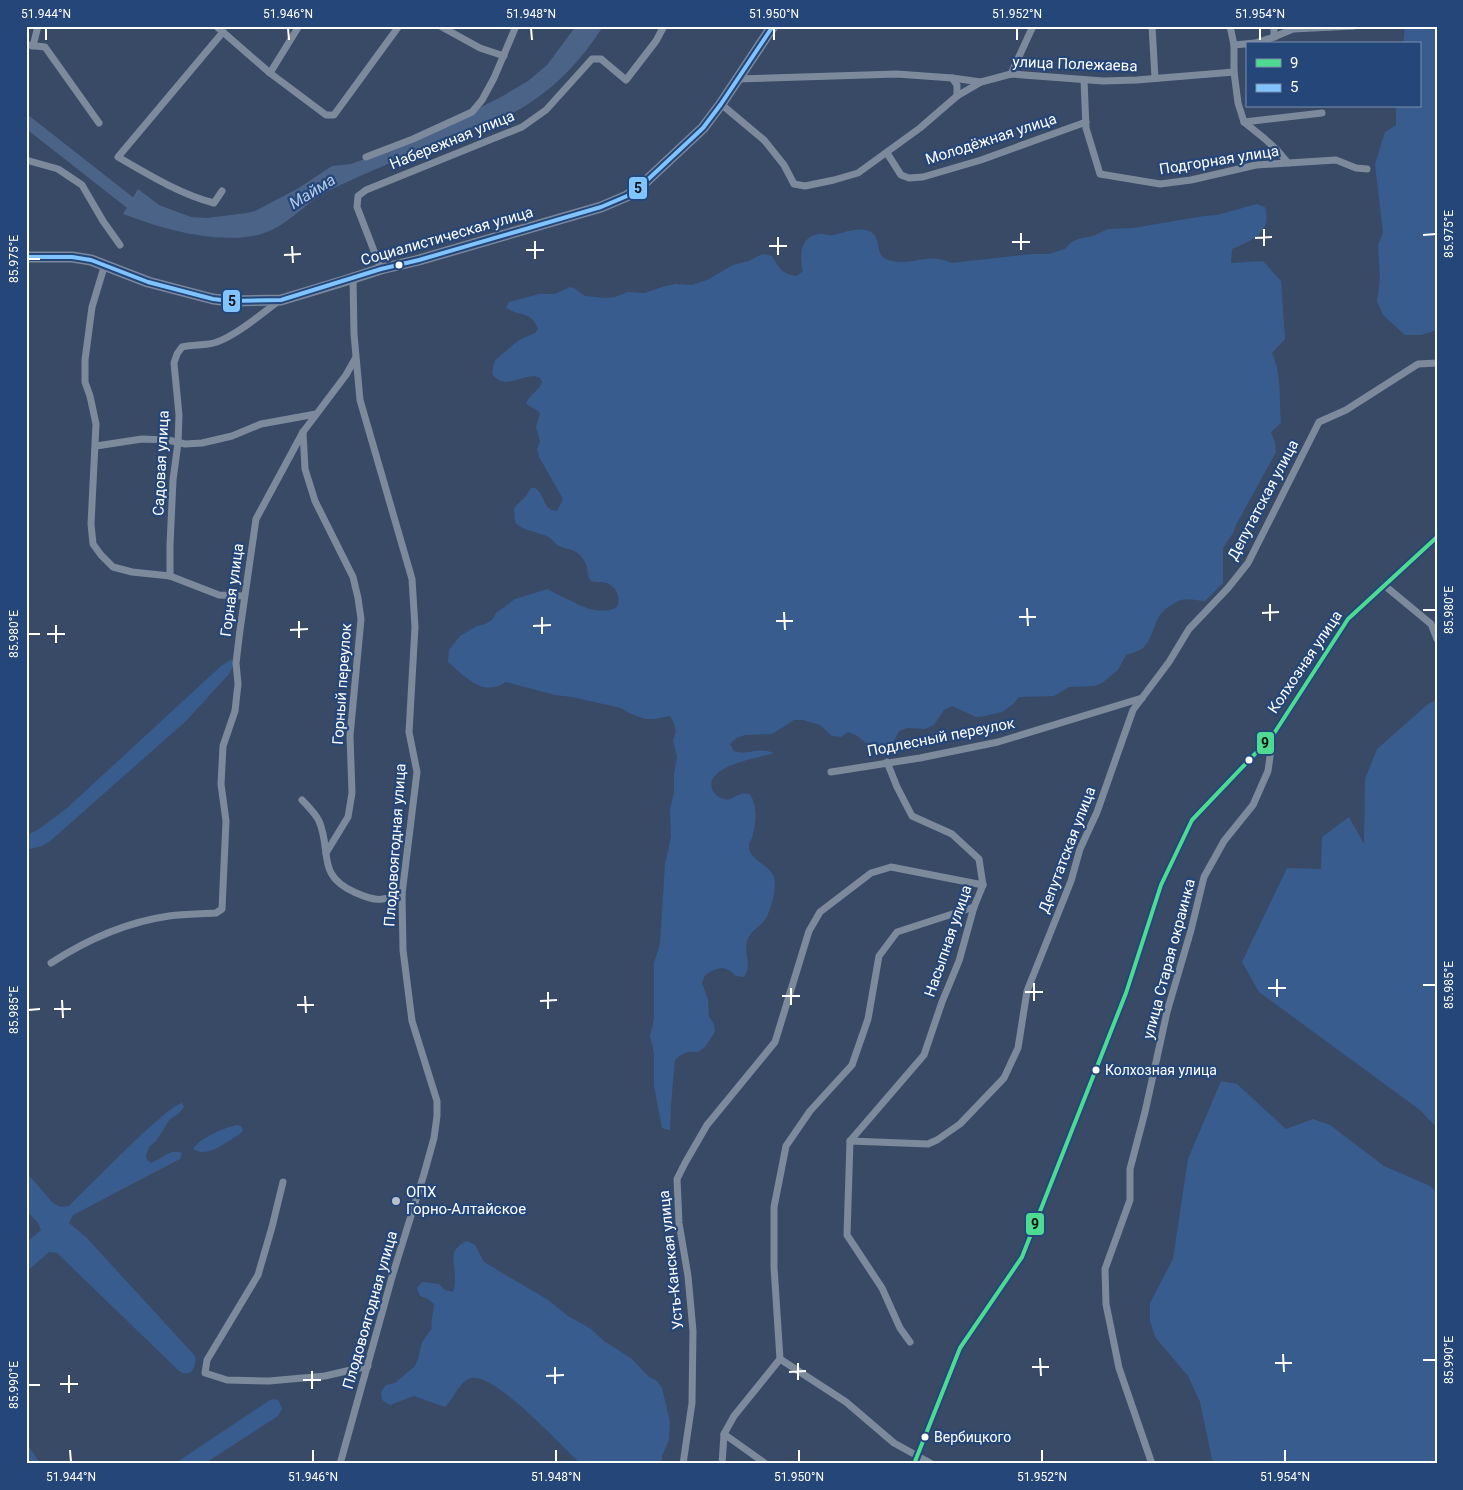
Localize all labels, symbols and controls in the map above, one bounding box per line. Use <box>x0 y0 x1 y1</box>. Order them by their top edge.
text: 51.944°N <box>21 7 71 21</box>
text: 51.946°N <box>263 7 313 21</box>
text: 51.948°N <box>506 7 556 21</box>
text: 51.950°N <box>749 7 799 21</box>
text: 51.952°N <box>992 7 1042 21</box>
text: 51.954°N <box>1235 7 1285 21</box>
legend <box>1246 42 1420 108</box>
street label: улица Полежаева <box>1012 53 1138 75</box>
text: 9 <box>1290 54 1298 72</box>
text: 5 <box>1290 78 1298 96</box>
street label: Набережная улица <box>387 107 517 173</box>
street label: Молодёжная улица <box>923 109 1059 169</box>
street label: Подгорная улица <box>1158 142 1280 178</box>
water label: Майма <box>286 170 339 213</box>
line badge: 5 <box>628 176 648 200</box>
text: 5 <box>634 180 642 196</box>
street label: Социалистическая улица <box>359 203 535 269</box>
text: 85.975°E <box>1442 210 1456 258</box>
text: 85.975°E <box>7 235 21 283</box>
unlabelled marker <box>394 260 404 270</box>
line badge: 5 <box>222 289 241 313</box>
text: 5 <box>228 293 236 309</box>
street label: Садовая улица <box>149 410 173 516</box>
street label: Депутатская улица <box>1224 437 1302 563</box>
street label: Горная улица <box>217 542 247 638</box>
text: 85.980°E <box>1442 586 1456 634</box>
street label: Колхозная улица <box>1264 607 1346 717</box>
text: 85.980°E <box>7 610 21 658</box>
street label: Горный переулок <box>329 623 355 745</box>
street label: Подлесный переулок <box>866 714 1016 760</box>
line badge: 9 <box>1256 731 1275 755</box>
text: 9 <box>1261 735 1269 751</box>
unlabelled marker <box>1244 755 1254 765</box>
street label: Плодовоягодная улица <box>380 763 410 927</box>
street label: Депутатская улица <box>1035 784 1099 916</box>
street label: улица Старая окраинка <box>1139 877 1199 1041</box>
street label: Насыпная улица <box>920 883 976 999</box>
text: 85.985°E <box>1442 961 1456 1009</box>
text: 85.985°E <box>7 986 21 1034</box>
place label: Колхозная улица <box>1105 1062 1217 1078</box>
marker: Колхозная улица <box>1091 1065 1101 1075</box>
place label: ОПХ Горно-Алтайское <box>406 1183 526 1218</box>
street label: Усть-Канская улица <box>655 1189 687 1331</box>
marker: ОПХ Горно-Алтайское <box>390 1195 402 1207</box>
line badge: 9 <box>1025 1212 1045 1236</box>
text: 9 <box>1031 1216 1039 1232</box>
street label: Плодовоягодная улица <box>339 1229 401 1391</box>
text: 85.990°E <box>1442 1336 1456 1384</box>
text: 85.990°E <box>7 1361 21 1409</box>
place label: Вербицкого <box>934 1429 1011 1445</box>
marker: Вербицкого <box>920 1432 930 1442</box>
text: 51.944°N <box>46 1470 96 1484</box>
text: 51.946°N <box>288 1470 338 1484</box>
text: 51.948°N <box>531 1470 581 1484</box>
text: 51.950°N <box>774 1470 824 1484</box>
text: 51.952°N <box>1017 1470 1067 1484</box>
text: 51.954°N <box>1260 1470 1310 1484</box>

